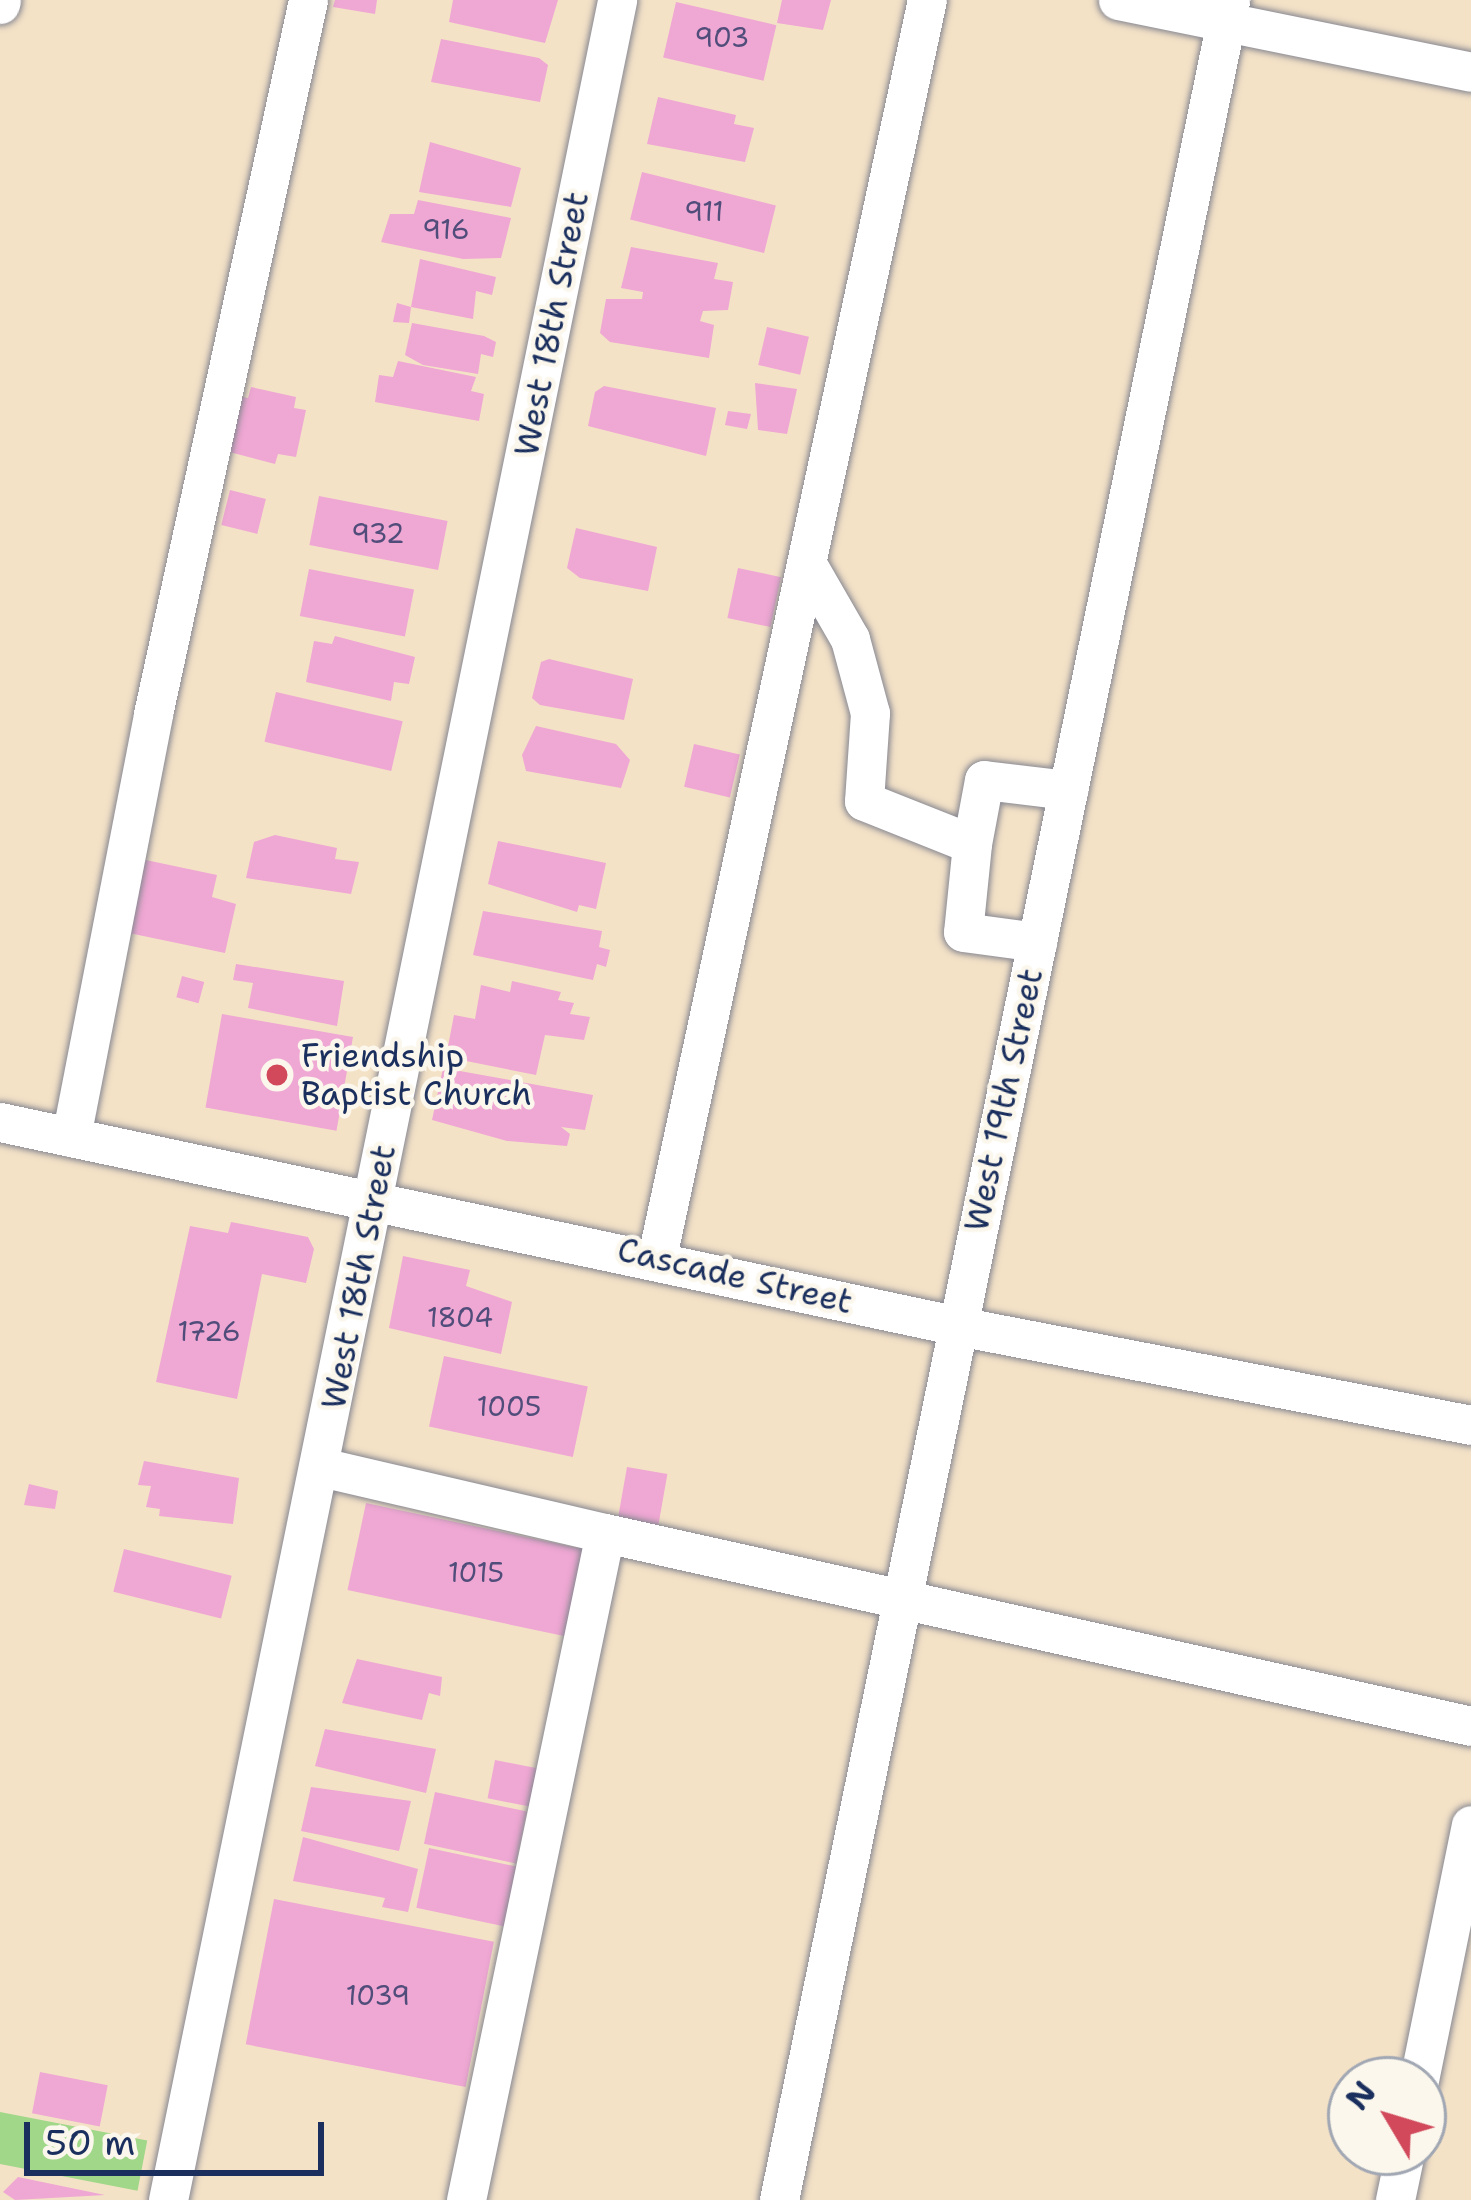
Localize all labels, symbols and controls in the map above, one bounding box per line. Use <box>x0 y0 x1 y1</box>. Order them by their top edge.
house number: 903 <box>695 22 749 54</box>
street label: West 18th Street <box>507 188 597 460</box>
house number: 911 <box>684 196 724 228</box>
house number: 916 <box>422 214 470 246</box>
house number: 932 <box>351 518 405 550</box>
street label: West 19th Street <box>957 965 1051 1235</box>
place label: Friendship Baptist Church <box>301 1036 532 1114</box>
marker: Friendship Baptist Church <box>264 1062 290 1088</box>
street label: West 18th Street <box>314 1141 404 1413</box>
street label: Cascade Street <box>614 1230 856 1322</box>
house number: 1804 <box>427 1302 493 1334</box>
house number: 1726 <box>177 1316 241 1348</box>
house number: 1005 <box>477 1391 541 1423</box>
house number: 1015 <box>448 1557 504 1589</box>
house number: 1039 <box>346 1980 410 2012</box>
north arrow <box>1327 2056 1447 2176</box>
text: N <box>1335 2071 1386 2120</box>
scale bar <box>30 2098 330 2172</box>
text: 50 m <box>45 2118 135 2167</box>

